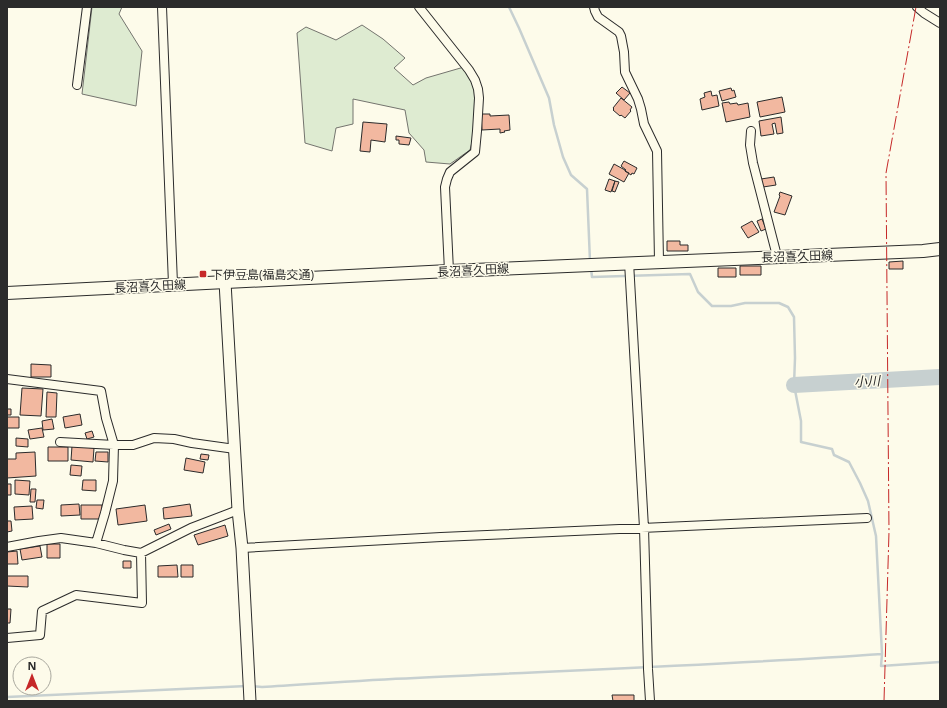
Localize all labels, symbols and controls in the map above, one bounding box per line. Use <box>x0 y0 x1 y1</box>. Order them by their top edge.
street label: 長沼喜久田線 <box>761 246 833 266</box>
street label: 長沼喜久田線 <box>437 260 509 280</box>
place label: 下伊豆島(福島交通) <box>211 266 315 283</box>
marker: 下伊豆島(福島交通) <box>198 269 208 279</box>
street label: 長沼喜久田線 <box>114 276 186 296</box>
water label: 小川 <box>854 371 882 391</box>
north arrow <box>12 656 52 696</box>
text: N <box>28 658 36 673</box>

